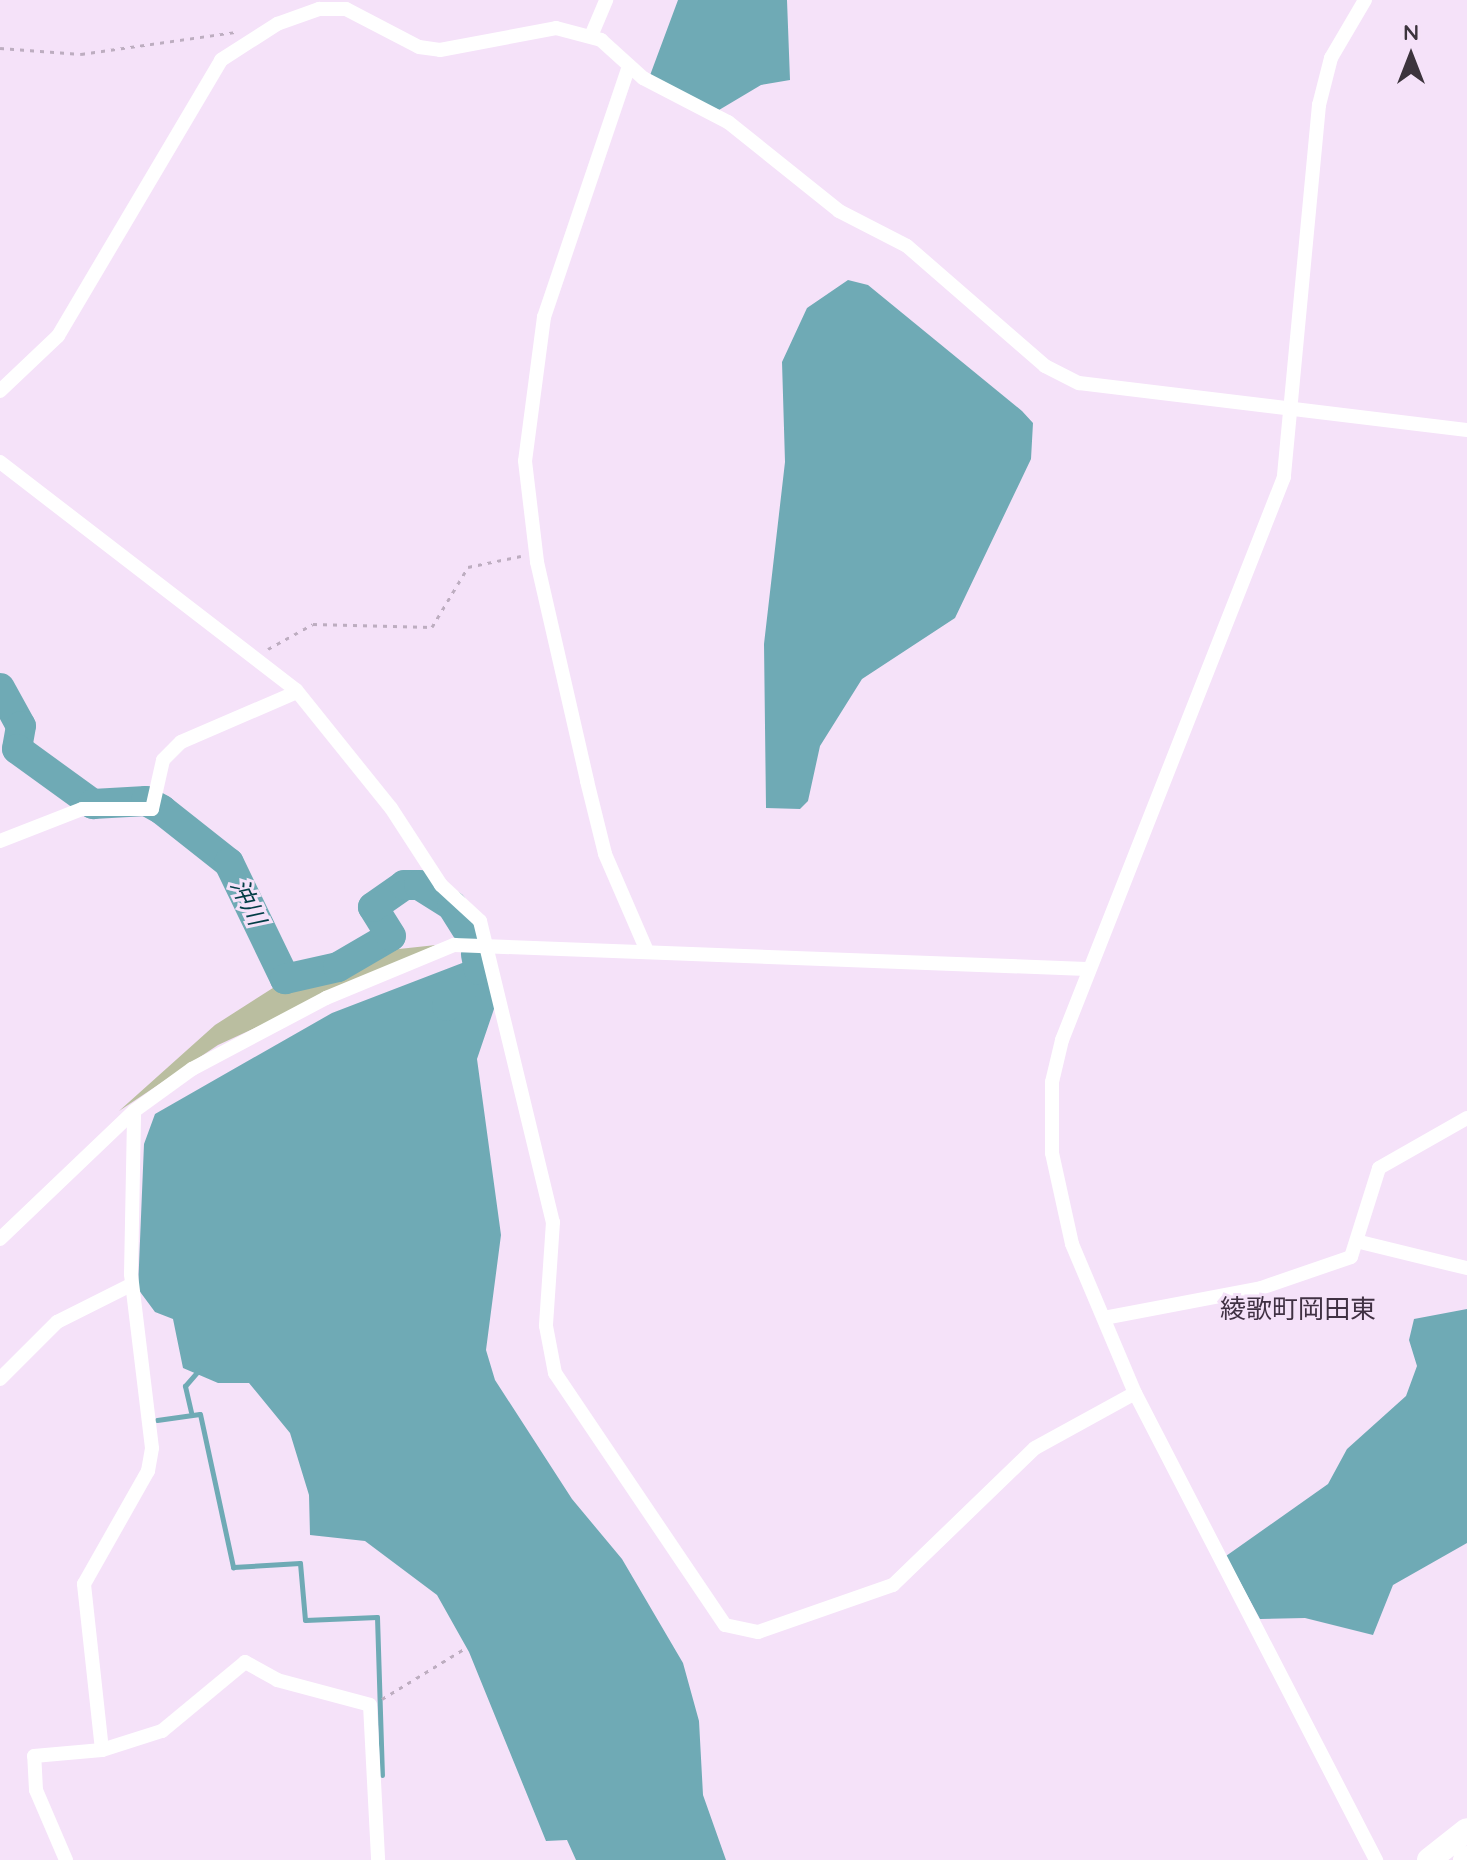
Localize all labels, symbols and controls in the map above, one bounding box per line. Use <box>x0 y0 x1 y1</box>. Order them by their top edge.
north arrow <box>1371 16 1451 96</box>
text: N <box>1403 18 1419 46</box>
water label: 沖川 <box>225 874 271 930</box>
district label: 綾歌町岡田東 <box>1220 1293 1376 1325</box>

